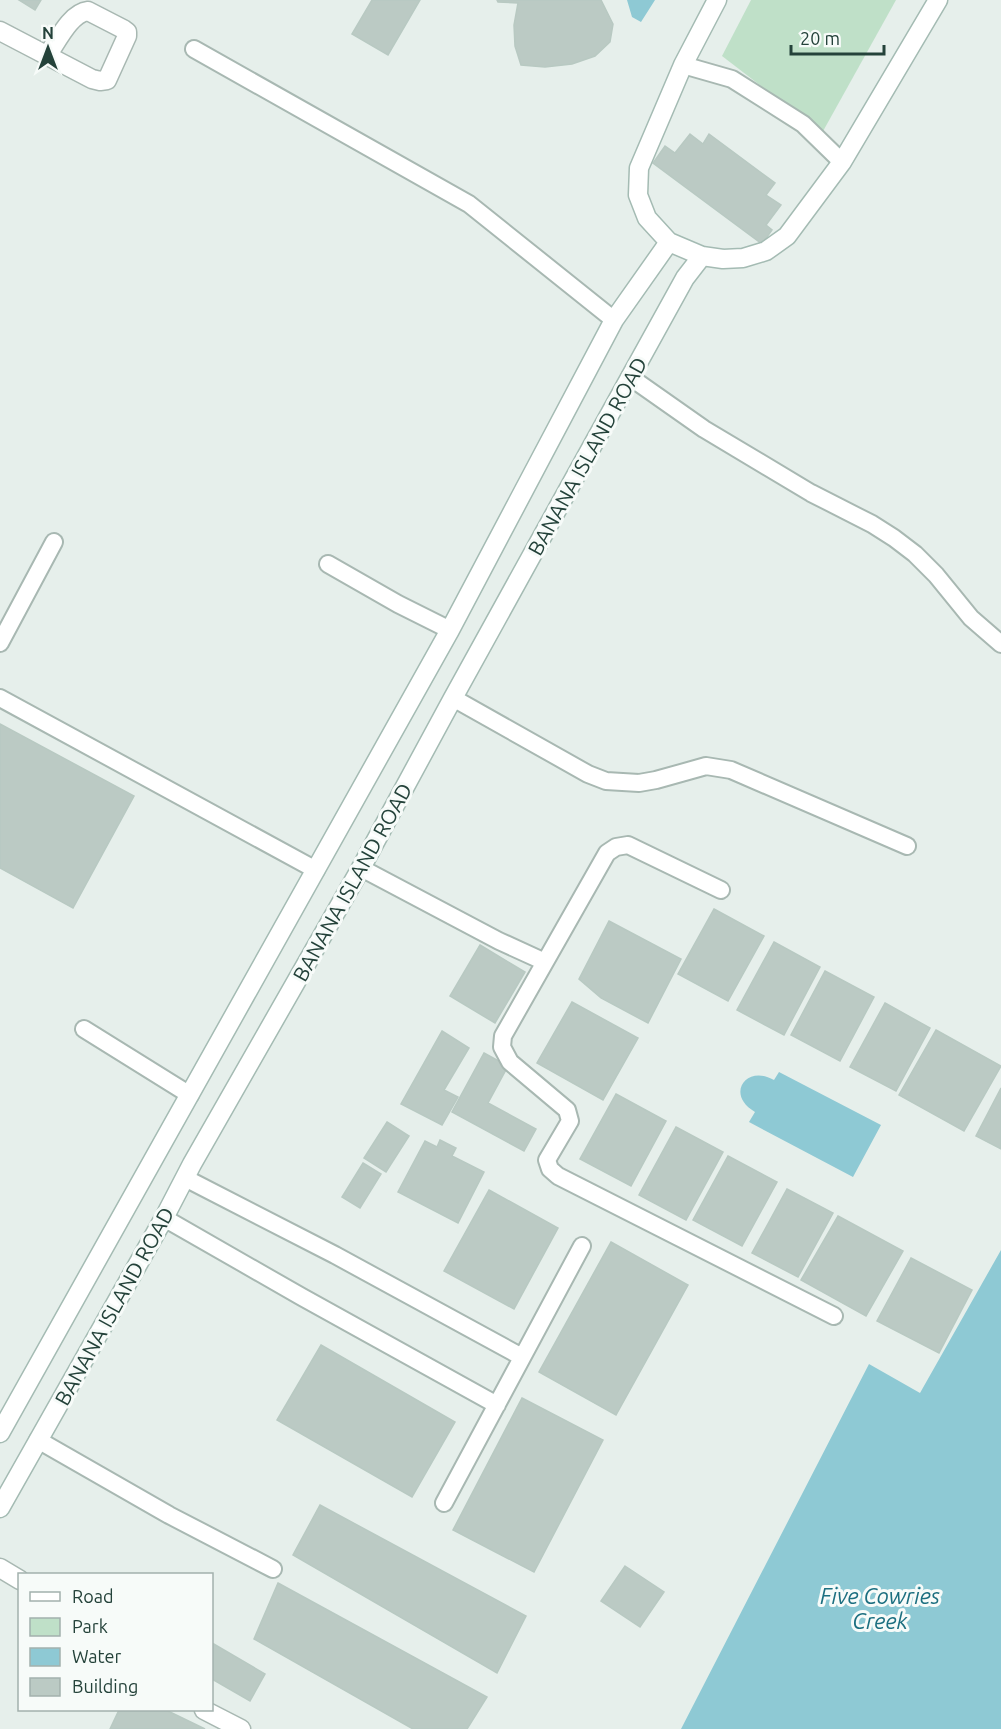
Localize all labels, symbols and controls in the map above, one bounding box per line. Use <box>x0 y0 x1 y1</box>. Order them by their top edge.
north arrow <box>18 18 78 78</box>
scale bar <box>791 18 884 56</box>
text: N <box>42 24 54 42</box>
text: 20 m <box>800 28 840 48</box>
street label: BANANA ISLAND ROAD <box>523 353 651 559</box>
street label: BANANA ISLAND ROAD <box>288 779 416 985</box>
street label: BANANA ISLAND ROAD <box>50 1203 178 1409</box>
legend <box>18 1573 213 1711</box>
water label: Five Cowries Creek <box>820 1583 940 1633</box>
text: Road <box>72 1586 114 1606</box>
text: Park <box>72 1616 108 1636</box>
text: Water <box>72 1646 122 1666</box>
text: Building <box>72 1676 138 1696</box>

